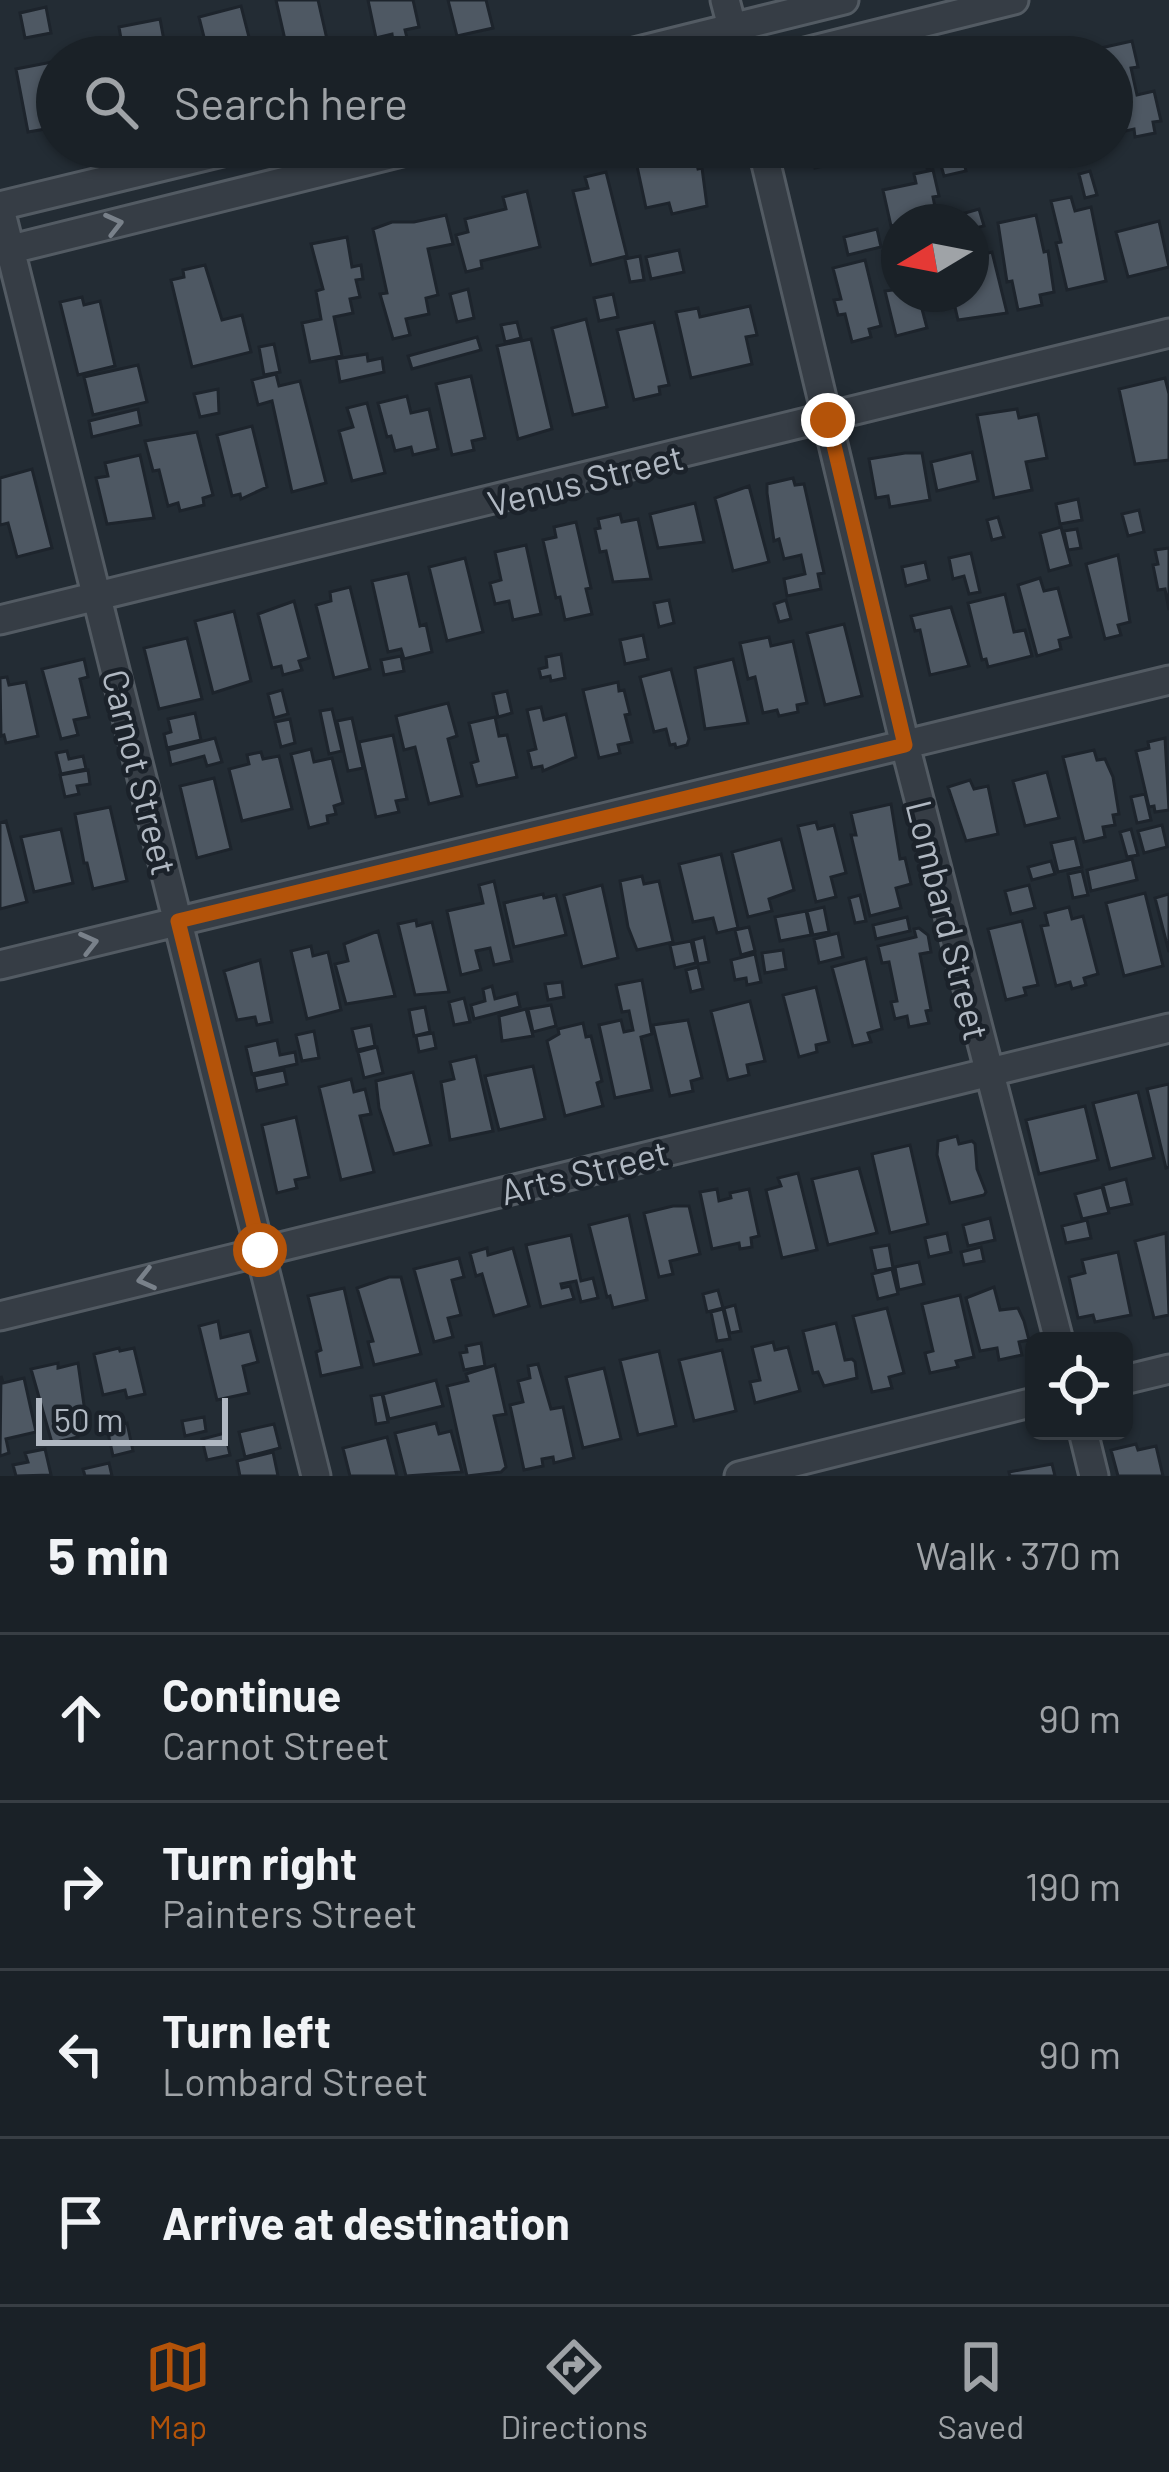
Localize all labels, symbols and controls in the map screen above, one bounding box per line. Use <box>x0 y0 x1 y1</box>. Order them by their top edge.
search box <box>36 36 1133 168</box>
icon: search <box>78 69 144 135</box>
text: Search here <box>174 75 408 129</box>
north arrow <box>881 204 989 312</box>
one-way arrow <box>103 213 123 238</box>
route end <box>801 393 855 447</box>
street label: Venus Street <box>483 434 687 524</box>
street label: Carnot Street <box>95 665 187 879</box>
street label: Lombard Street <box>898 795 1000 1045</box>
one-way arrow <box>78 932 98 957</box>
street label: Arts Street <box>496 1129 672 1213</box>
route start <box>233 1223 287 1277</box>
one-way arrow <box>137 1265 157 1290</box>
map controls <box>1025 1332 1133 1440</box>
button: locate <box>1025 1332 1133 1440</box>
scale bar <box>36 1392 228 1445</box>
text: 50 m <box>54 1399 124 1439</box>
text: 5 min <box>48 1524 169 1585</box>
text: Walk · 370 m <box>916 1531 1121 1578</box>
text: Continue <box>162 1667 341 1721</box>
icon: ahead <box>48 1685 114 1751</box>
text: 90 m <box>1039 1694 1121 1741</box>
text: Carnot Street <box>162 1721 390 1768</box>
text: Turn right <box>162 1835 357 1889</box>
icon: right <box>48 1853 114 1919</box>
text: 190 m <box>1025 1862 1121 1909</box>
text: Painters Street <box>162 1889 417 1936</box>
text: Turn left <box>162 2003 331 2057</box>
icon: left <box>48 2021 114 2087</box>
text: 90 m <box>1039 2030 1121 2077</box>
text: Lombard Street <box>162 2057 428 2104</box>
icon: arrive <box>48 2189 114 2255</box>
text: Arrive at destination <box>162 2195 570 2249</box>
tab: Map <box>145 2334 211 2446</box>
tab: Directions <box>500 2334 648 2446</box>
tab: Saved <box>938 2334 1024 2446</box>

